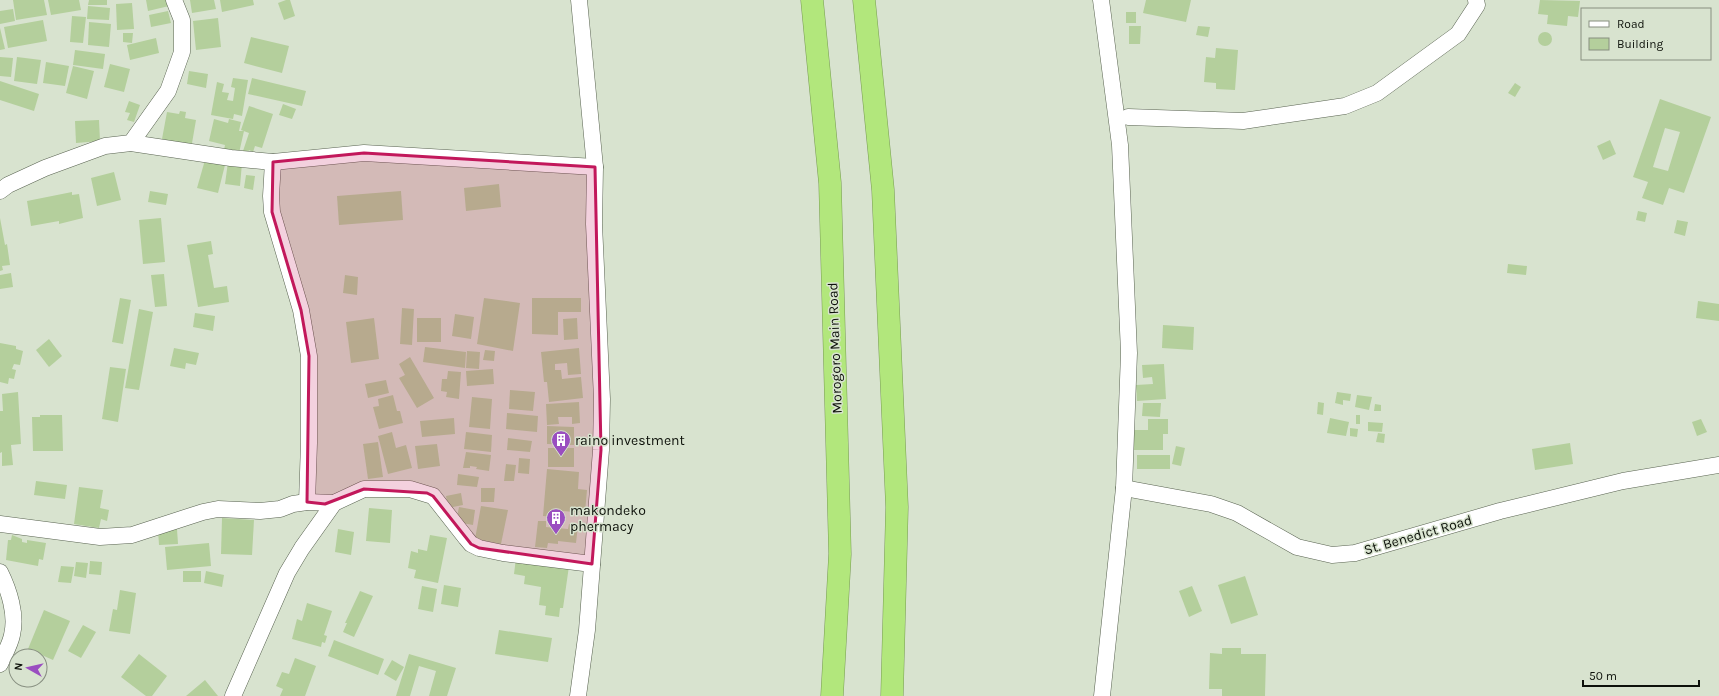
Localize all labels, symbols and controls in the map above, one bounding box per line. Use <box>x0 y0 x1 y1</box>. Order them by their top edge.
legend <box>1581 8 1711 60</box>
text: Road <box>1617 17 1645 31</box>
text: Building <box>1617 37 1664 51</box>
street label: Morogoro Main Road <box>824 282 846 414</box>
building icon: raino investment <box>550 429 572 457</box>
place label: raino investment <box>575 432 685 449</box>
place label: makondeko phermacy <box>570 502 646 535</box>
building icon: makondeko phermacy <box>545 507 567 535</box>
street label: St. Benedict Road <box>1362 511 1474 559</box>
north arrow <box>8 648 48 688</box>
text: N <box>12 662 26 671</box>
scale bar <box>1583 662 1699 688</box>
text: 50 m <box>1589 669 1617 683</box>

